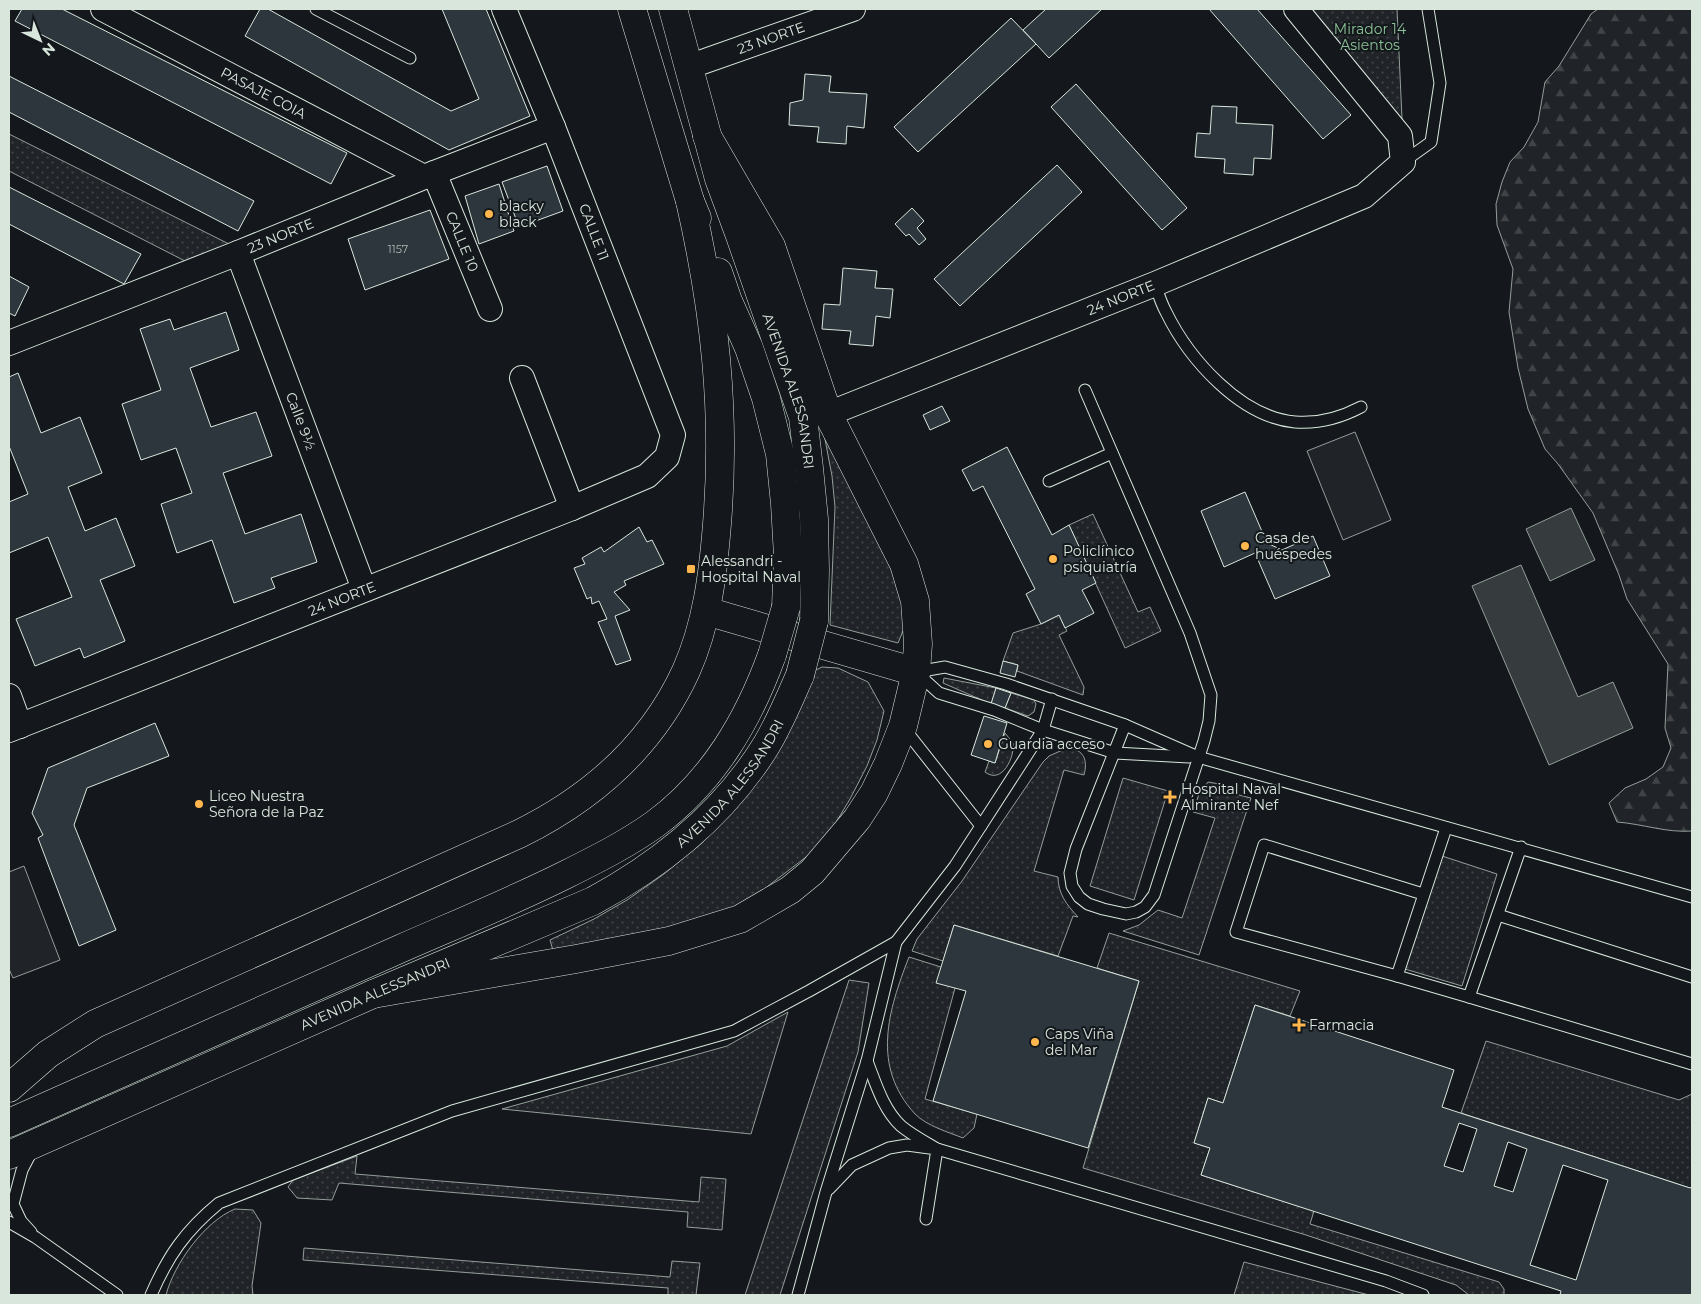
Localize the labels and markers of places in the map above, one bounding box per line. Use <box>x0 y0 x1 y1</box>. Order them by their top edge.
place label: blacky black <box>499 197 544 231</box>
marker: blacky black <box>483 208 495 220</box>
place label: Casa de huéspedes <box>1255 529 1332 563</box>
marker: Casa de huéspedes <box>1239 540 1251 552</box>
place label: Policlínico psiquiatría <box>1063 542 1137 576</box>
place label: Alessandri - Hospital Naval <box>701 552 801 586</box>
marker: Policlínico psiquiatría <box>1047 553 1059 565</box>
marker: Alessandri - Hospital Naval <box>685 563 697 575</box>
place label: Guardia acceso <box>998 735 1105 753</box>
marker: Guardia acceso <box>982 738 994 750</box>
place label: Hospital Naval Almirante Nef <box>1181 780 1281 814</box>
place label: Liceo Nuestra Señora de la Paz <box>209 787 324 821</box>
marker: Hospital Naval Almirante Nef <box>1163 790 1177 804</box>
marker: Liceo Nuestra Señora de la Paz <box>193 798 205 810</box>
place label: Farmacia <box>1309 1016 1374 1034</box>
marker: Farmacia <box>1293 1019 1305 1031</box>
place label: Caps Viña del Mar <box>1045 1025 1114 1059</box>
marker: Caps Viña del Mar <box>1029 1036 1041 1048</box>

